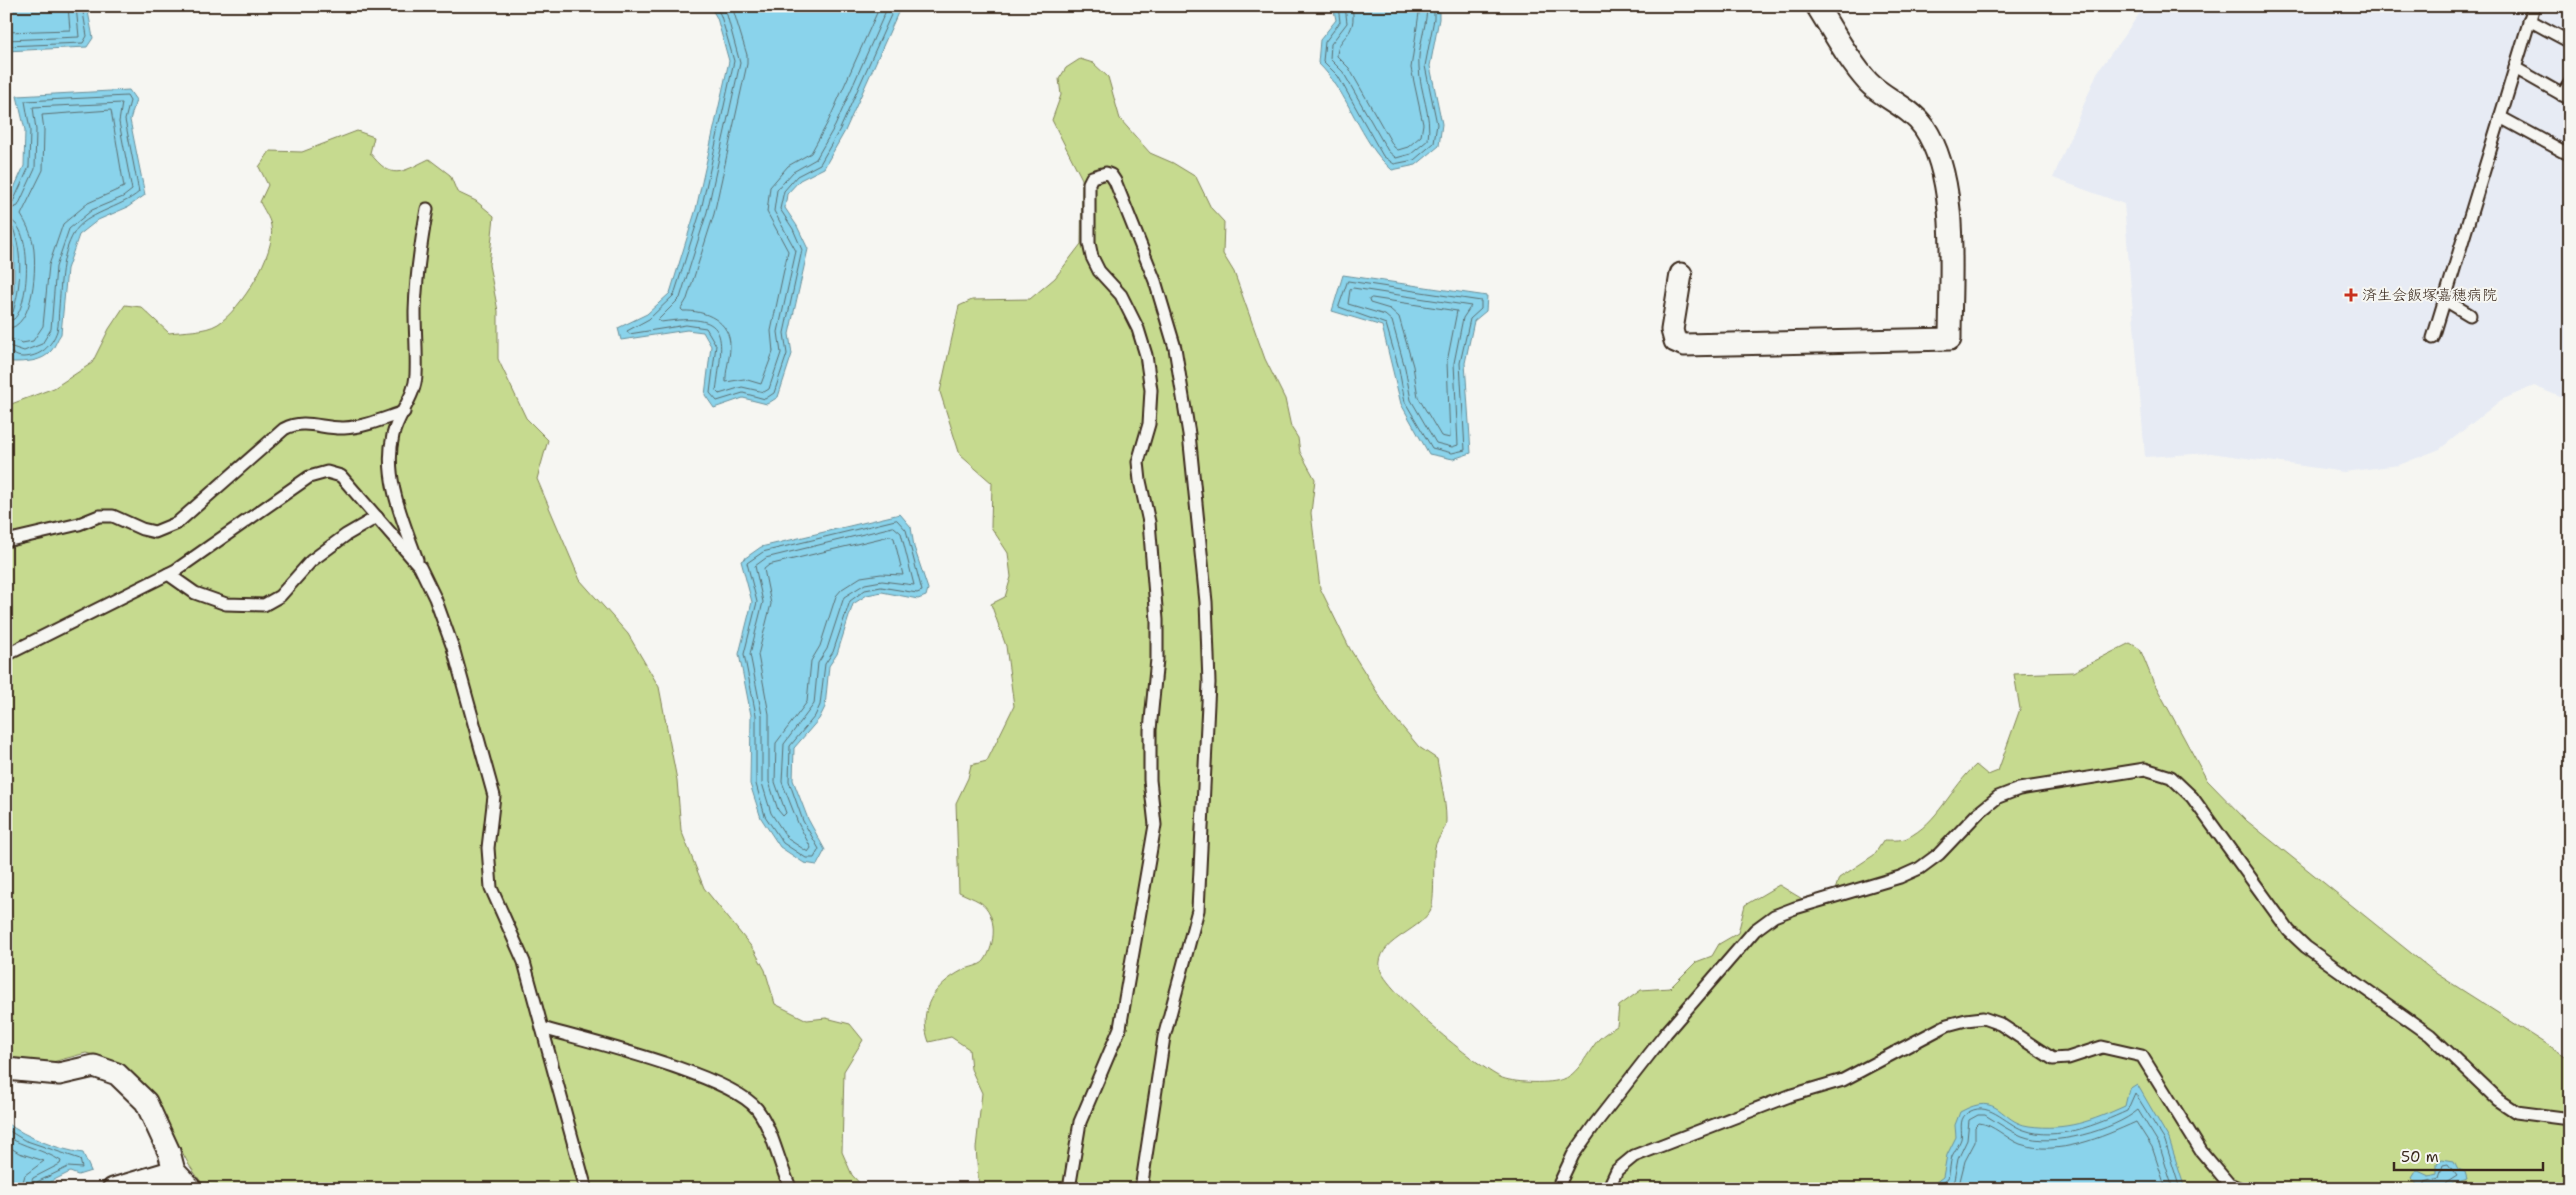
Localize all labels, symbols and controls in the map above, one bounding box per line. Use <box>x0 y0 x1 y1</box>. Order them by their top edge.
place label: 済生会飯塚嘉穂病院 <box>2362 285 2497 305</box>
marker: 済生会飯塚嘉穂病院 <box>2344 288 2358 302</box>
scale bar <box>2394 1140 2542 1172</box>
text: 50 m <box>2401 1147 2439 1167</box>

